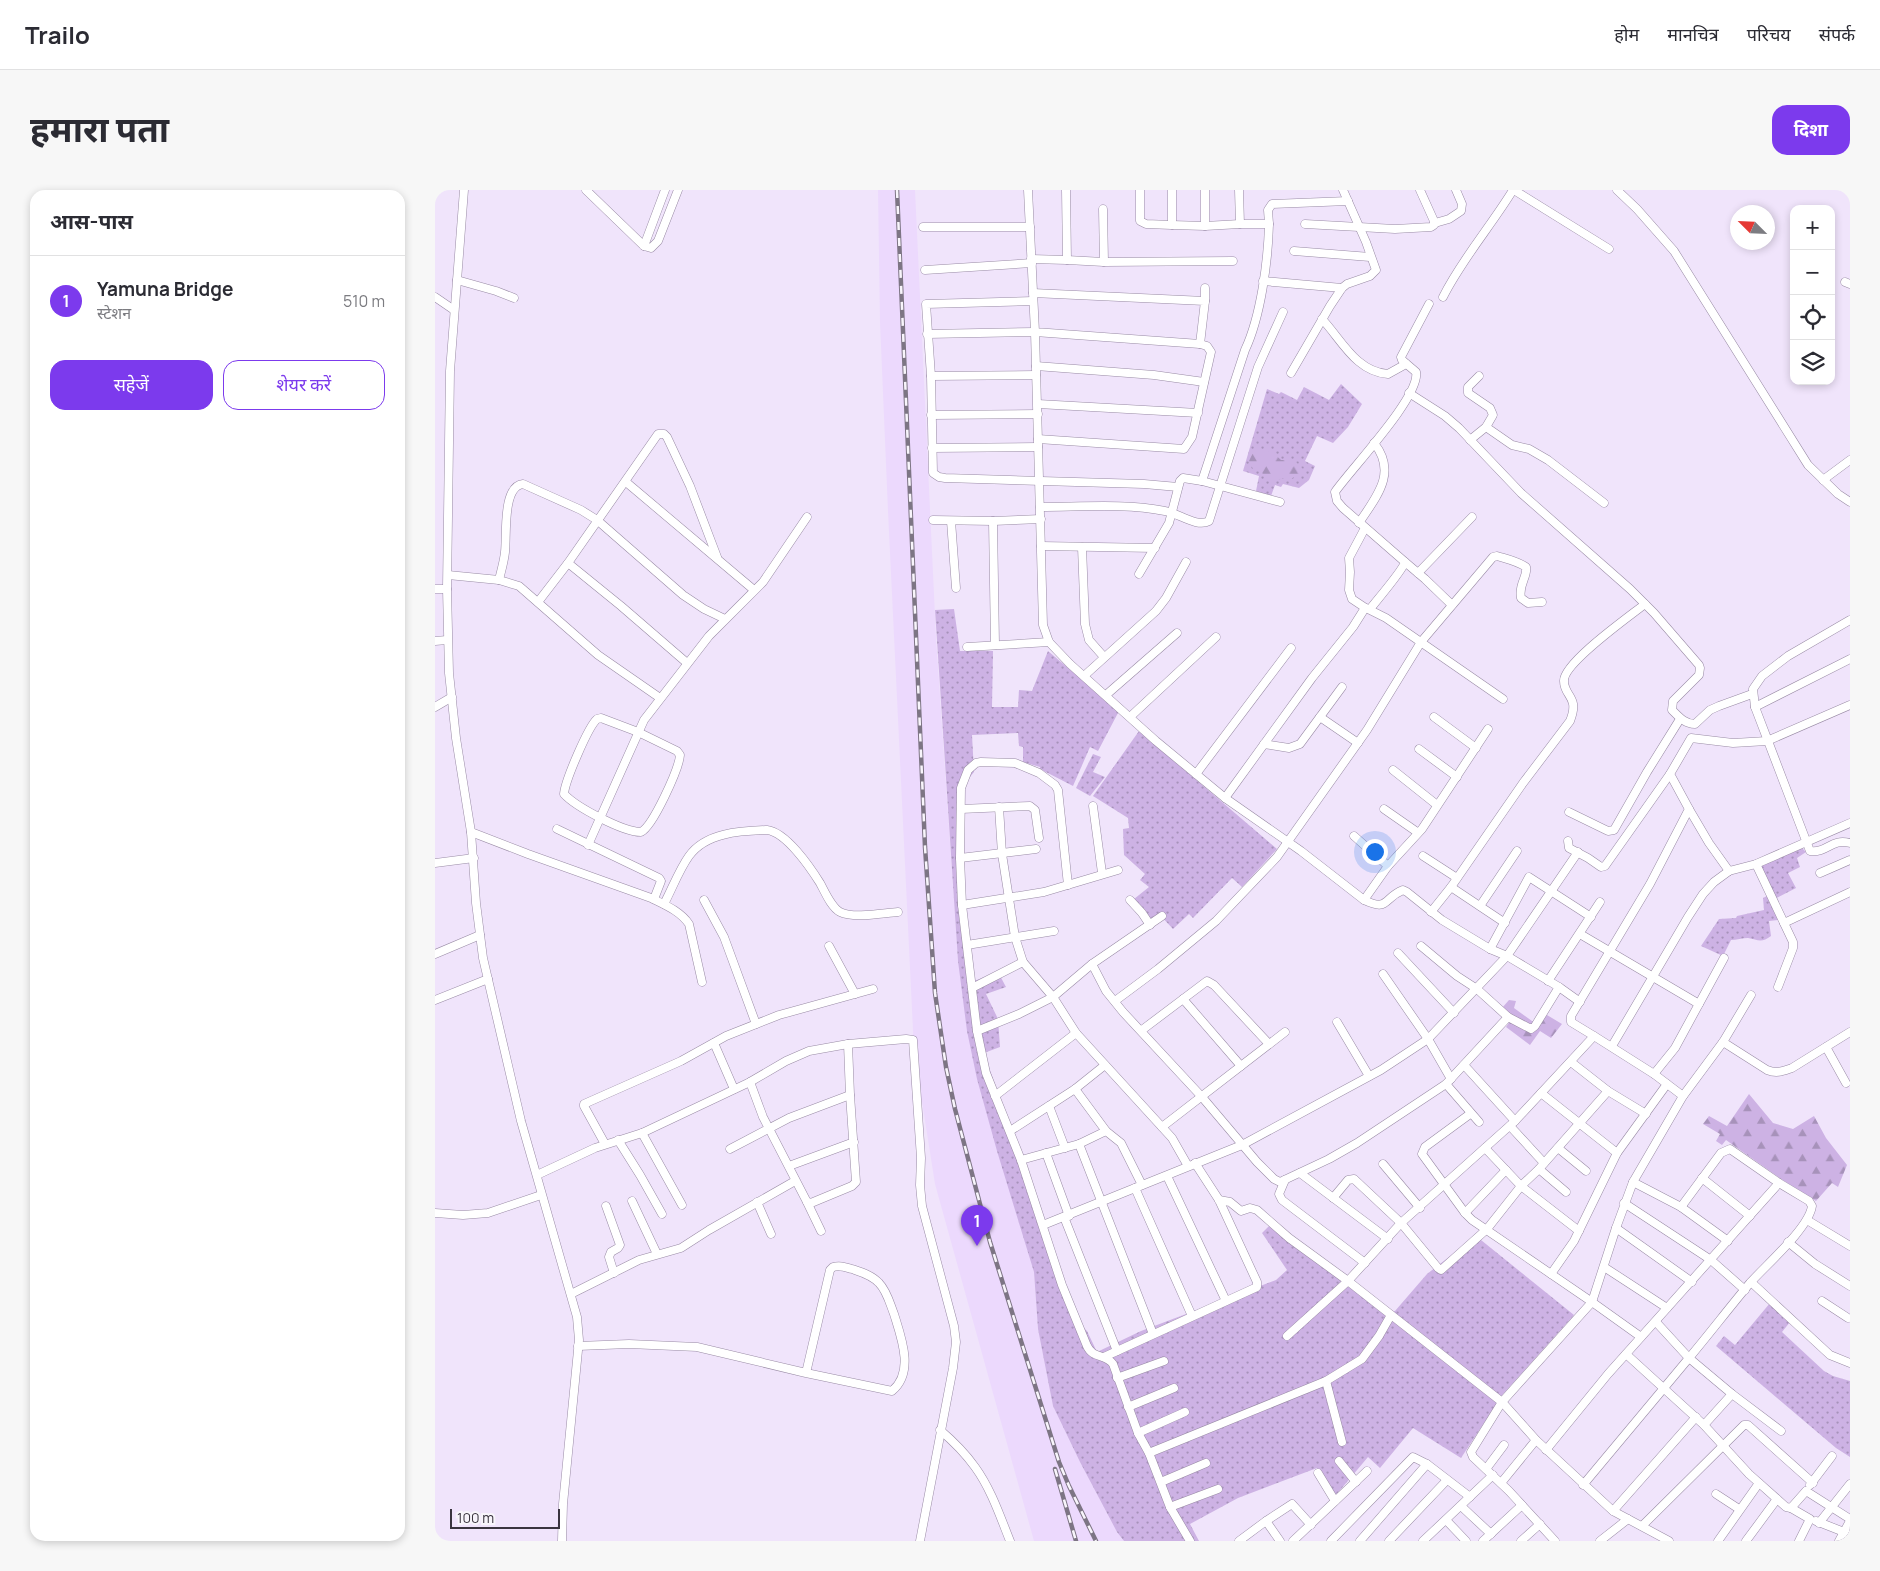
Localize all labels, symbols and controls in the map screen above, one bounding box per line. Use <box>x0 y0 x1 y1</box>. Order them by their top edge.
text: Trailo <box>25 18 90 51</box>
text: होम <box>1614 22 1639 46</box>
text: मानचित्र <box>1667 22 1719 46</box>
text: परिचय <box>1747 22 1791 46</box>
text: संपर्क <box>1819 22 1855 46</box>
text: हमारा पता <box>30 105 169 153</box>
button: दिशा <box>1772 105 1850 155</box>
north arrow <box>1730 205 1775 250</box>
map controls <box>1790 205 1835 385</box>
button: + <box>1790 205 1835 250</box>
text: आस-पास <box>50 207 133 235</box>
button: − <box>1790 250 1835 295</box>
text: Yamuna Bridge <box>97 276 233 302</box>
text: 1 <box>62 290 70 312</box>
text: 510 m <box>343 290 385 312</box>
button: locate <box>1790 295 1835 340</box>
text: स्टेशन <box>97 302 131 324</box>
button: layers <box>1790 340 1835 385</box>
button: सहेजें <box>50 360 213 410</box>
button: शेयर करें <box>223 360 385 410</box>
your location <box>1362 839 1388 865</box>
pin: 1 <box>961 1205 993 1246</box>
scale bar <box>450 1506 560 1529</box>
text: 100 m <box>457 1508 494 1527</box>

